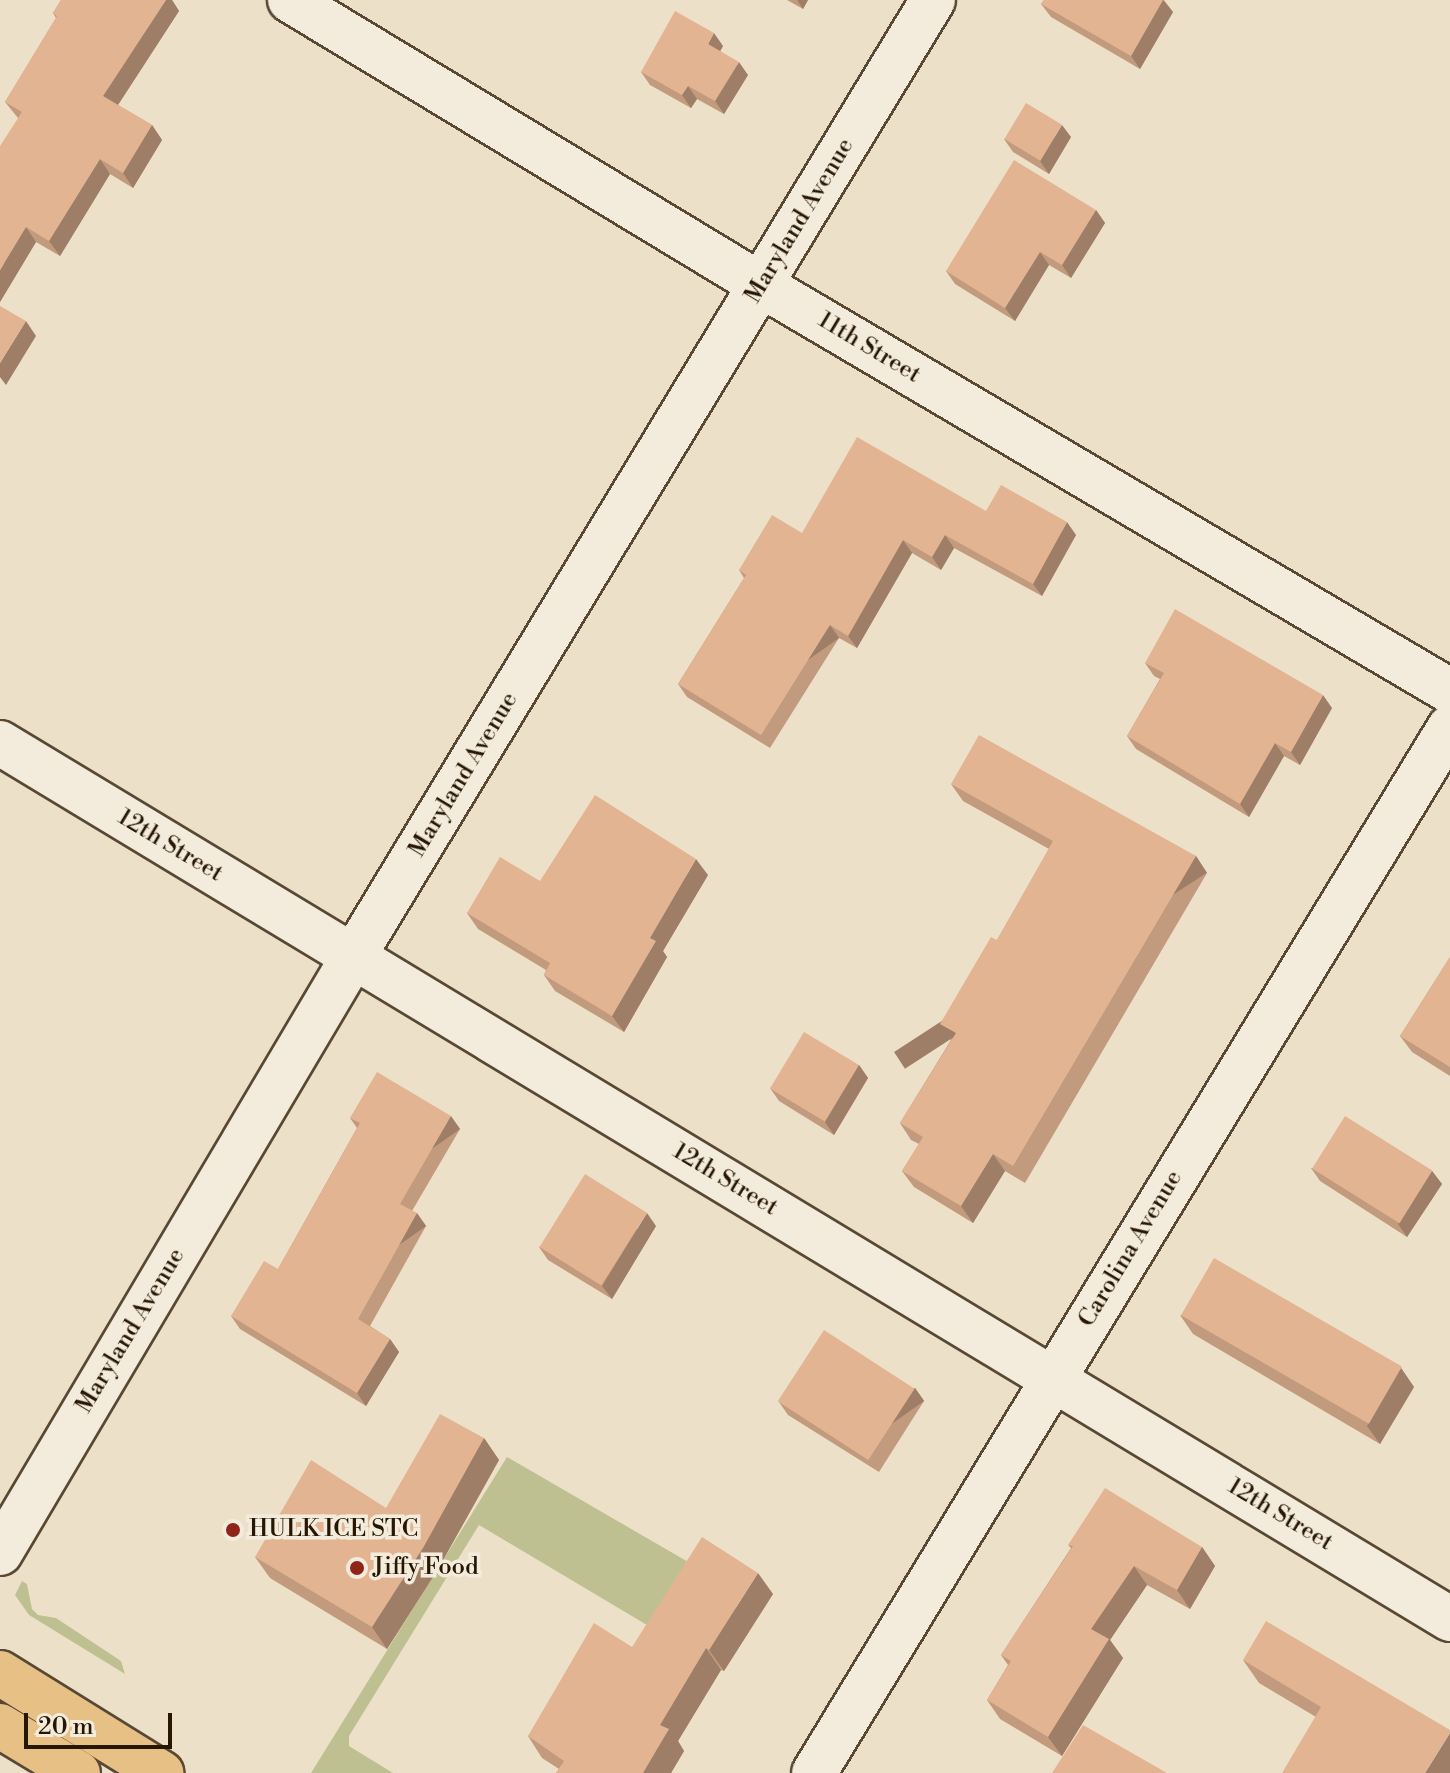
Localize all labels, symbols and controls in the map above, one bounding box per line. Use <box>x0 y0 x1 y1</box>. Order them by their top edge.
street label: Maryland Avenue <box>739 133 861 309</box>
street label: 11th Street <box>812 306 926 390</box>
street label: Maryland Avenue <box>403 687 525 863</box>
street label: 12th Street <box>112 803 228 889</box>
street label: 12th Street <box>667 1137 783 1223</box>
street label: Carolina Avenue <box>1073 1165 1189 1333</box>
street label: Maryland Avenue <box>70 1243 192 1419</box>
street label: 12th Street <box>1222 1472 1338 1558</box>
place label: HULK ICE STC <box>249 1516 418 1544</box>
marker: HULK ICE STC <box>224 1521 242 1539</box>
place label: Jiffy Food <box>373 1554 479 1582</box>
marker: Jiffy Food <box>348 1559 366 1577</box>
scale bar <box>28 1697 176 1747</box>
text: 20 m <box>38 1712 94 1742</box>

